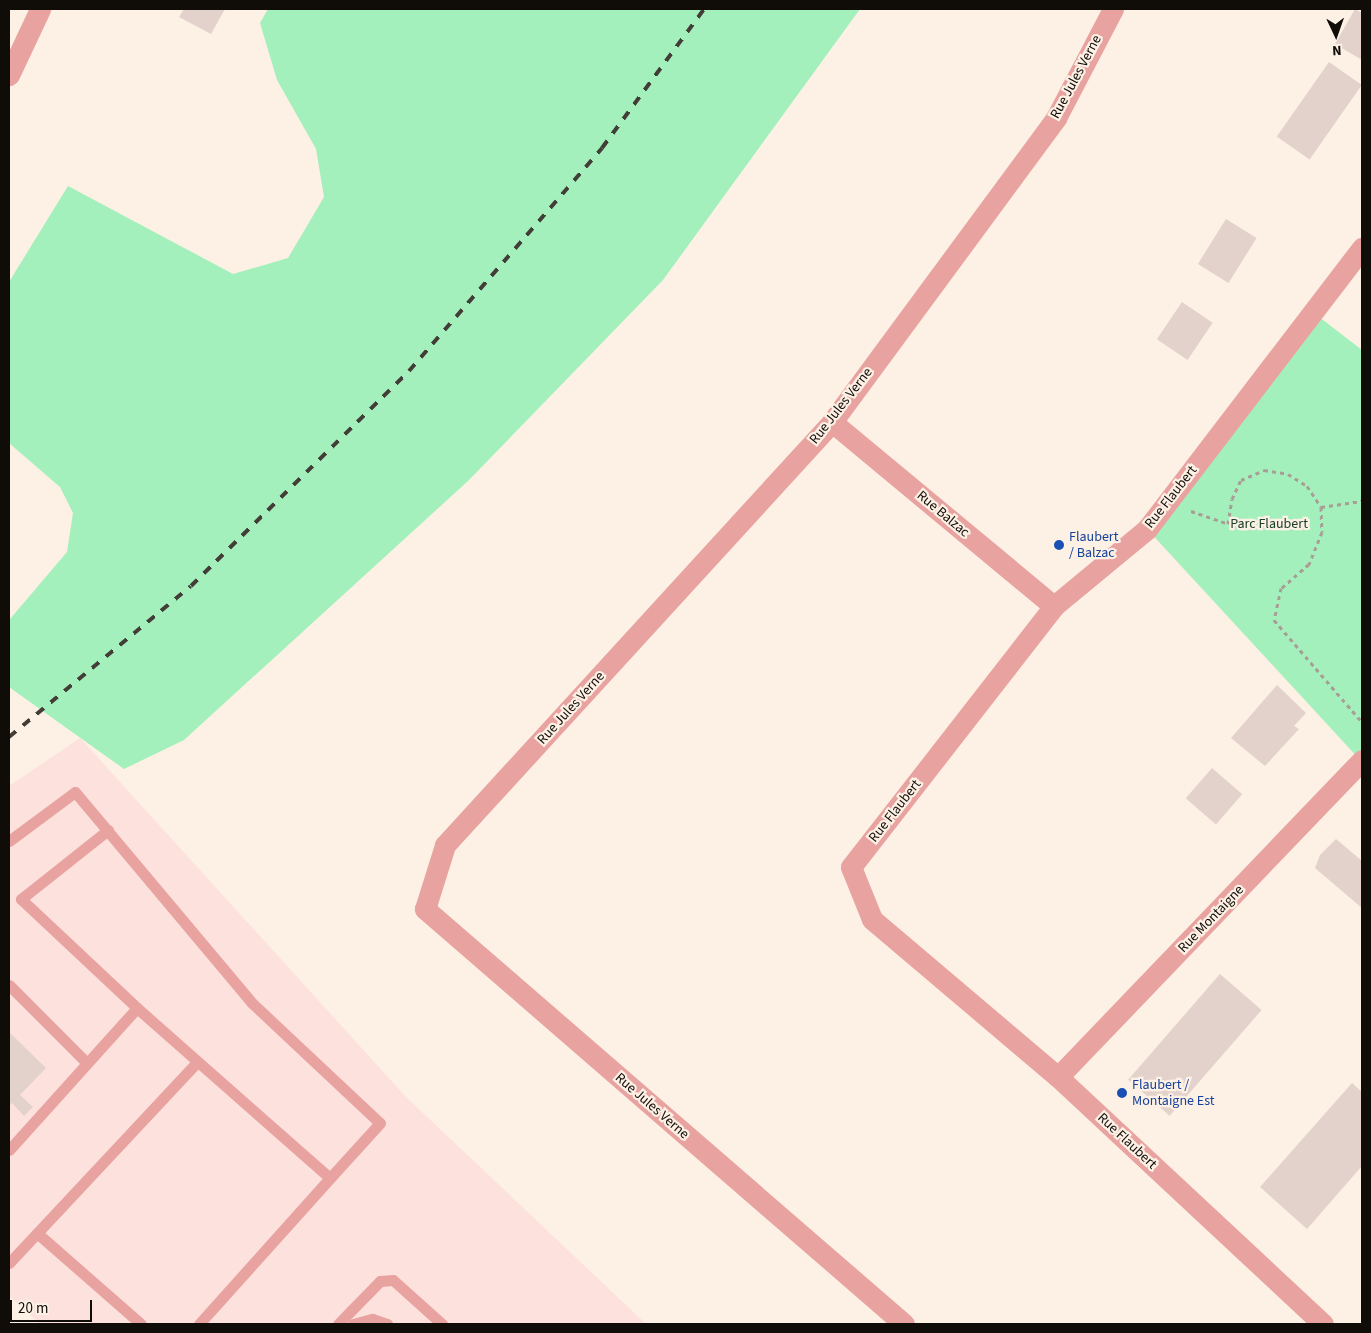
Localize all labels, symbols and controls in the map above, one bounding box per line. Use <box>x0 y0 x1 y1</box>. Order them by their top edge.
north arrow <box>1311 10 1361 60</box>
street label: Rue Jules Verne <box>1047 32 1105 122</box>
text: N <box>1332 40 1342 60</box>
street label: Rue Jules Verne <box>806 364 876 448</box>
street label: Rue Flaubert <box>1141 462 1201 532</box>
street label: Rue Balzac <box>913 487 973 541</box>
park label: Parc Flaubert <box>1230 516 1308 532</box>
place label: Flaubert / Balzac <box>1069 529 1118 562</box>
marker: Flaubert / Balzac <box>1053 539 1065 551</box>
street label: Rue Jules Verne <box>534 668 608 748</box>
street label: Rue Flaubert <box>865 776 925 846</box>
street label: Rue Montaigne <box>1175 882 1247 956</box>
street label: Rue Jules Verne <box>612 1069 692 1143</box>
place label: Flaubert / Montaigne Est <box>1132 1077 1215 1110</box>
marker: Flaubert / Montaigne Est <box>1116 1087 1128 1099</box>
street label: Rue Flaubert <box>1094 1109 1160 1173</box>
scale bar <box>12 1290 95 1322</box>
text: 20 m <box>18 1298 48 1319</box>

